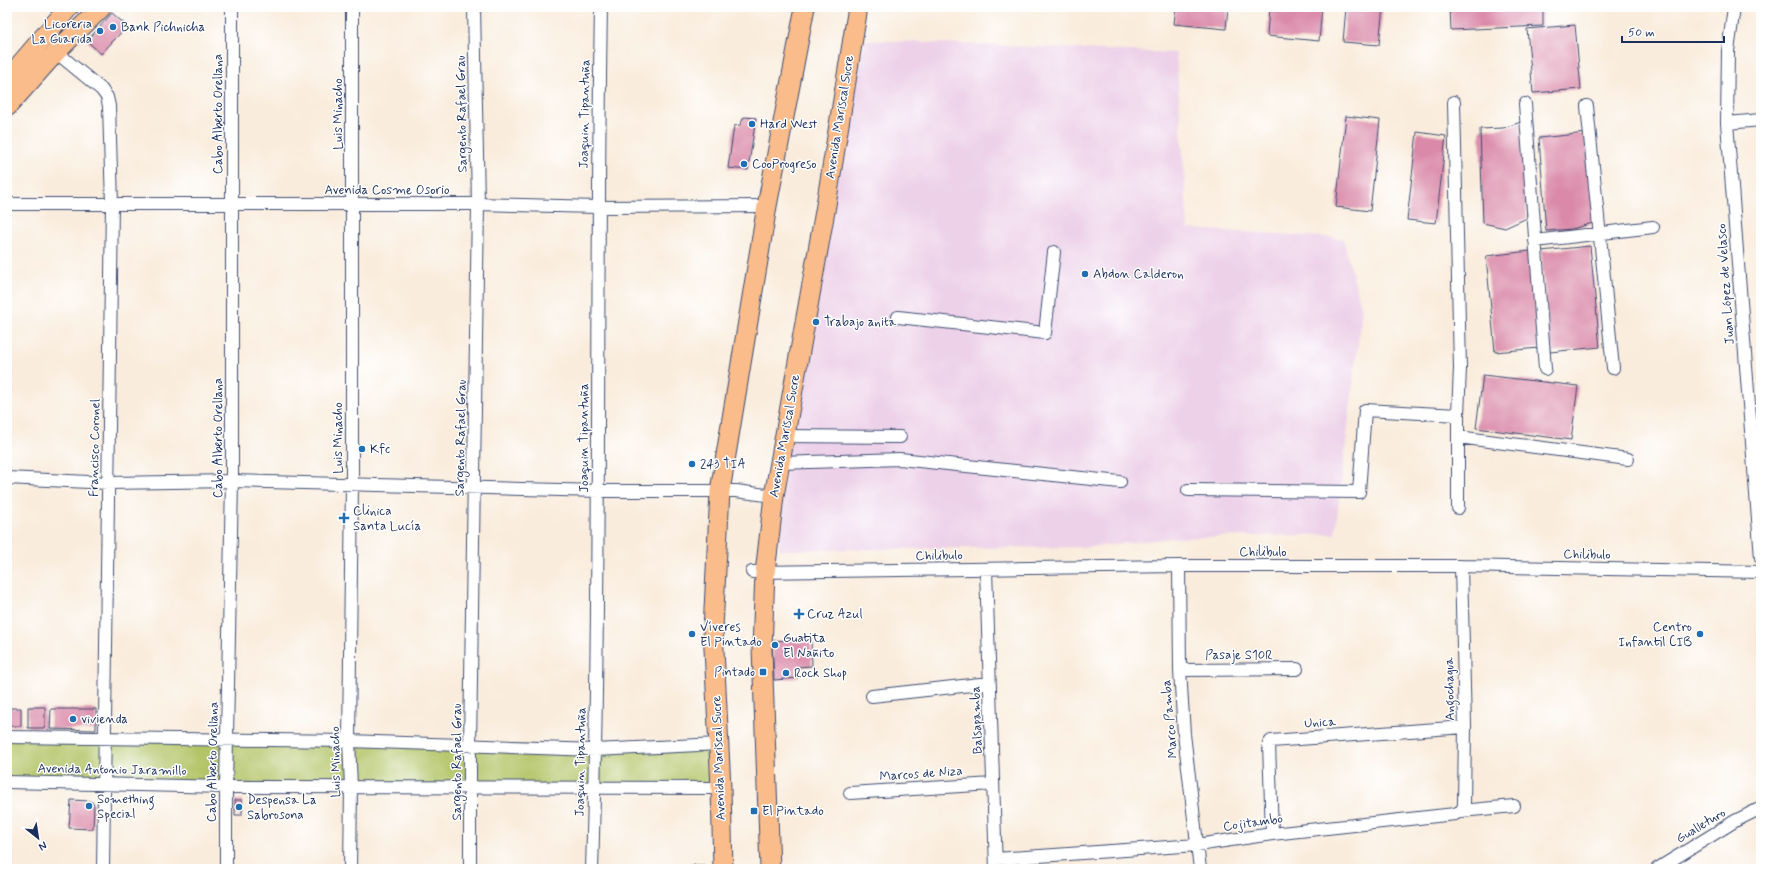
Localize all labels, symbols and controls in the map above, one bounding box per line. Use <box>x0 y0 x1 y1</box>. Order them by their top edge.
place label: Licoreria La Guarida <box>32 16 92 48</box>
scale bar <box>1622 18 1724 44</box>
place label: Bank Pichnicha <box>121 19 205 36</box>
marker: Bank Pichnicha <box>108 22 118 32</box>
text: 50 m <box>1628 25 1655 41</box>
marker: Licoreria La Guarida <box>95 26 105 36</box>
street label: Cabo Alberto Orellana <box>210 54 227 174</box>
street label: Avenida Mariscal Sucre <box>822 54 858 180</box>
street label: Sargento Rafael Grau <box>452 55 473 173</box>
street label: Joaquin Tipantuña <box>576 59 594 169</box>
street label: Luis Minacho <box>330 78 347 150</box>
place label: Hard West <box>760 116 817 133</box>
marker: Hard West <box>747 119 757 129</box>
place label: CooProgreso <box>752 156 817 173</box>
marker: CooProgreso <box>739 159 749 169</box>
street label: Avenida Cosme Osorio <box>325 182 450 199</box>
street label: Juan López de Velasco <box>1713 223 1739 345</box>
place label: Abdon Calderon <box>1093 266 1184 283</box>
marker: Abdon Calderon <box>1080 269 1090 279</box>
place label: Trabajo anita <box>824 314 897 331</box>
marker: Trabajo anita <box>811 317 821 327</box>
street label: Avenida Mariscal Sucre <box>766 373 804 499</box>
street label: Cabo Alberto Orellana <box>210 378 227 498</box>
street label: Sargento Rafael Grau <box>451 379 472 497</box>
street label: Joaquin Tipantuña <box>576 383 593 493</box>
street label: Francisco Coronel <box>86 399 104 497</box>
street label: Luis Minacho <box>330 402 347 474</box>
place label: Kfc <box>370 441 390 458</box>
marker: Kfc <box>357 444 367 454</box>
place label: 243 TIA <box>700 456 746 473</box>
marker: 243 TIA <box>687 459 697 469</box>
place label: Clinica Santa Lucía <box>353 503 422 535</box>
marker: Clinica Santa Lucía <box>338 512 350 524</box>
street label: Chilibulo <box>1239 544 1287 561</box>
street label: Chilibulo <box>1563 546 1611 564</box>
street label: Chilibulo <box>915 547 963 565</box>
place label: Cruz Azul <box>807 606 863 623</box>
marker: Cruz Azul <box>794 609 804 619</box>
place label: Víveres El Pintado <box>700 619 762 651</box>
place label: Centro Infantil CIB <box>1618 619 1692 651</box>
marker: Víveres El Pintado <box>687 629 697 639</box>
marker: Centro Infantil CIB <box>1695 629 1705 639</box>
place label: Guatita El Nañito <box>783 630 834 662</box>
marker: Guatita El Nañito <box>770 640 780 650</box>
street label: Pasaje S10R <box>1205 647 1273 664</box>
street label: Angochagua <box>1441 657 1461 721</box>
place label: Pintado <box>714 664 755 681</box>
place label: Rock Shop <box>794 665 847 682</box>
marker: Pintado <box>758 667 768 677</box>
marker: Rock Shop <box>781 668 791 678</box>
street label: Marco Pamba <box>1158 679 1182 759</box>
street label: Balsapamba <box>967 685 987 754</box>
street label: Avenida Mariscal Sucre <box>708 695 730 821</box>
street label: Cabo Alberto Orellana <box>203 702 223 822</box>
street label: Sargento Rafael Grau <box>449 703 467 820</box>
street label: Joaquin Tipantuña <box>572 707 590 817</box>
place label: vivienda <box>81 711 128 728</box>
street label: Unica <box>1304 713 1337 733</box>
marker: vivienda <box>68 714 78 724</box>
street label: Luis Minacho <box>327 726 345 798</box>
street label: Avenida Antonio Jaramillo <box>37 760 187 780</box>
street label: Marcos de Niza <box>879 763 963 785</box>
place label: Something Special <box>97 791 155 823</box>
place label: Despensa La Sabrosona <box>247 792 317 824</box>
marker: Something Special <box>84 801 94 811</box>
marker: Despensa La Sabrosona <box>234 802 244 812</box>
place label: El Pintado <box>762 803 824 820</box>
street label: Gualleturo <box>1673 805 1729 847</box>
marker: El Pintado <box>749 806 759 816</box>
street label: Cojitambo <box>1222 810 1284 836</box>
north arrow <box>18 818 58 858</box>
text: N <box>36 838 49 854</box>

